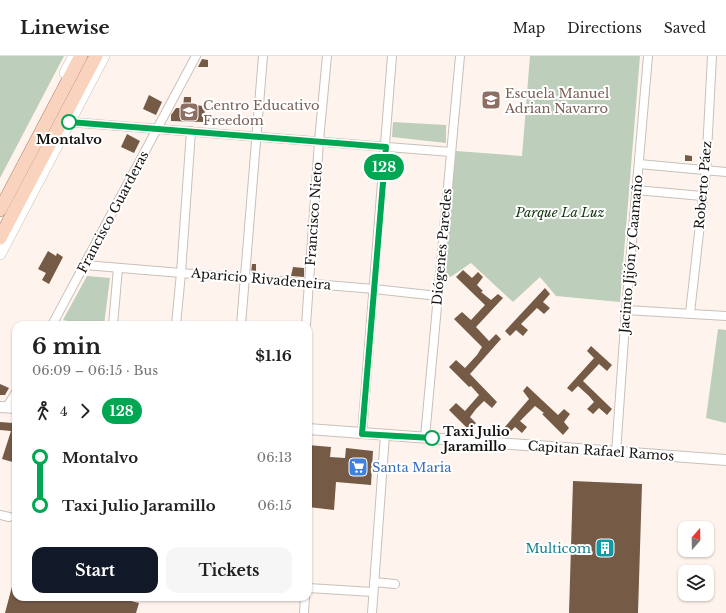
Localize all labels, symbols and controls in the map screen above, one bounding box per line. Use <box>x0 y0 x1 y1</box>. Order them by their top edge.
text: Linewise <box>20 16 110 39</box>
text: Map <box>513 19 545 37</box>
text: Directions <box>567 19 642 37</box>
text: Saved <box>664 19 706 37</box>
place label: Escuela Manuel Adrian Navarro <box>504 85 609 117</box>
school or university icon: Escuela Manuel Adrian Navarro <box>480 89 502 111</box>
place label: Centro Educativo Freedom <box>203 97 320 129</box>
school or university icon: Centro Educativo Freedom <box>178 101 200 123</box>
marker: Montalvo <box>61 114 77 130</box>
place label: Montalvo <box>36 131 102 148</box>
street label: Roberto Páez <box>691 140 715 230</box>
street label: Francisco Guarderas <box>74 148 153 276</box>
line badge: 128 <box>361 154 407 180</box>
text: 128 <box>372 158 396 176</box>
street label: Francisco Nieto <box>302 161 326 267</box>
street label: Jacinto Jijón y Caamaño <box>615 174 646 336</box>
street label: Diógenes Paredes <box>428 188 456 306</box>
park label: Parque La Luz <box>515 204 605 221</box>
street label: Aparicio Rivadeneira <box>189 264 332 294</box>
text: 6 min <box>32 333 101 360</box>
text: $1.16 <box>255 346 292 365</box>
text: 06:09 – 06:15 · Bus <box>32 362 158 379</box>
icon: walk <box>32 400 54 422</box>
icon: forward <box>74 400 96 422</box>
text: 128 <box>110 402 134 420</box>
text: 4 <box>60 403 68 420</box>
place label: Taxi Julio Jaramillo <box>440 423 510 455</box>
marker: Taxi Julio Jaramillo <box>424 430 440 446</box>
street label: Capitan Rafael Ramos <box>527 437 675 465</box>
text: Montalvo <box>62 448 138 467</box>
text: 06:13 <box>257 449 292 466</box>
supermarket icon: Santa Maria <box>347 456 369 478</box>
place label: Santa Maria <box>372 459 452 476</box>
text: Taxi Julio Jaramillo <box>62 496 216 515</box>
text: 06:15 <box>257 497 292 514</box>
north arrow <box>678 521 714 557</box>
map controls <box>678 521 714 601</box>
building icon: Multicom <box>594 537 616 559</box>
place label: Multicom <box>525 540 591 557</box>
button: Start <box>32 547 158 593</box>
button: Tickets <box>166 547 292 593</box>
button: layers <box>678 565 714 601</box>

